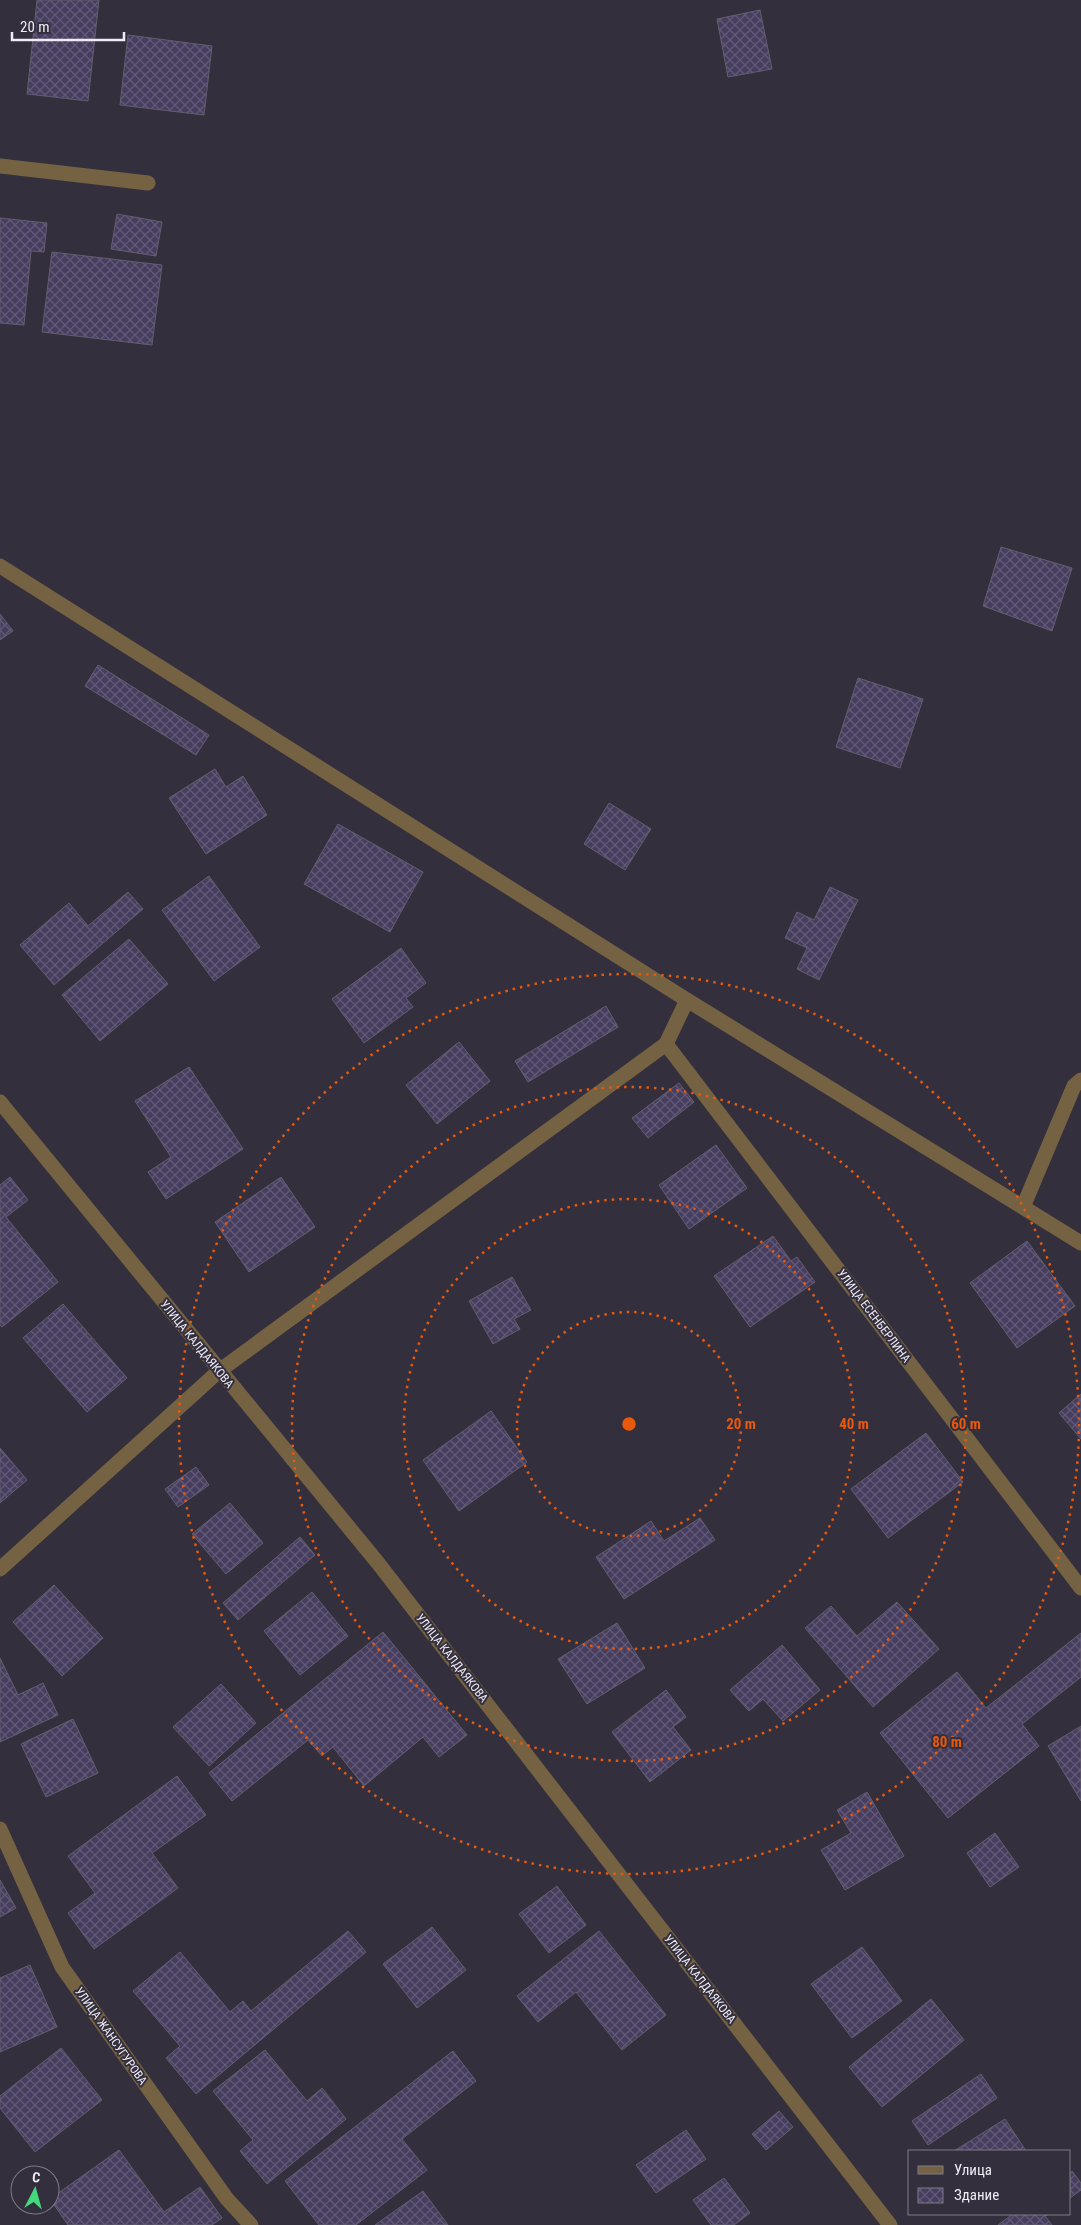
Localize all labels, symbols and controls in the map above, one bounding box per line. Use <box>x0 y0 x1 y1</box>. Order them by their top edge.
scale bar <box>12 10 125 42</box>
text: 20 m <box>20 18 50 36</box>
street label: УЛИЦА ЕСЕНБЕРЛИНА <box>834 1267 914 1365</box>
street label: УЛИЦА КАЛДАЯКОВА <box>157 1297 237 1391</box>
centre of rings <box>620 1415 638 1433</box>
text: 20 m <box>726 1415 756 1433</box>
text: 40 m <box>839 1415 869 1433</box>
text: 60 m <box>951 1415 981 1433</box>
street label: УЛИЦА КАЛДАЯКОВА <box>413 1611 491 1705</box>
text: 80 m <box>932 1733 962 1751</box>
street label: УЛИЦА КАЛДАЯКОВА <box>661 1932 739 2026</box>
street label: УЛИЦА ЖАНСУГУРОВА <box>72 1985 150 2087</box>
legend <box>908 2150 1071 2215</box>
text: Улица <box>954 2161 992 2179</box>
north arrow <box>10 2165 60 2215</box>
text: С <box>32 2169 41 2185</box>
text: Здание <box>954 2186 999 2204</box>

